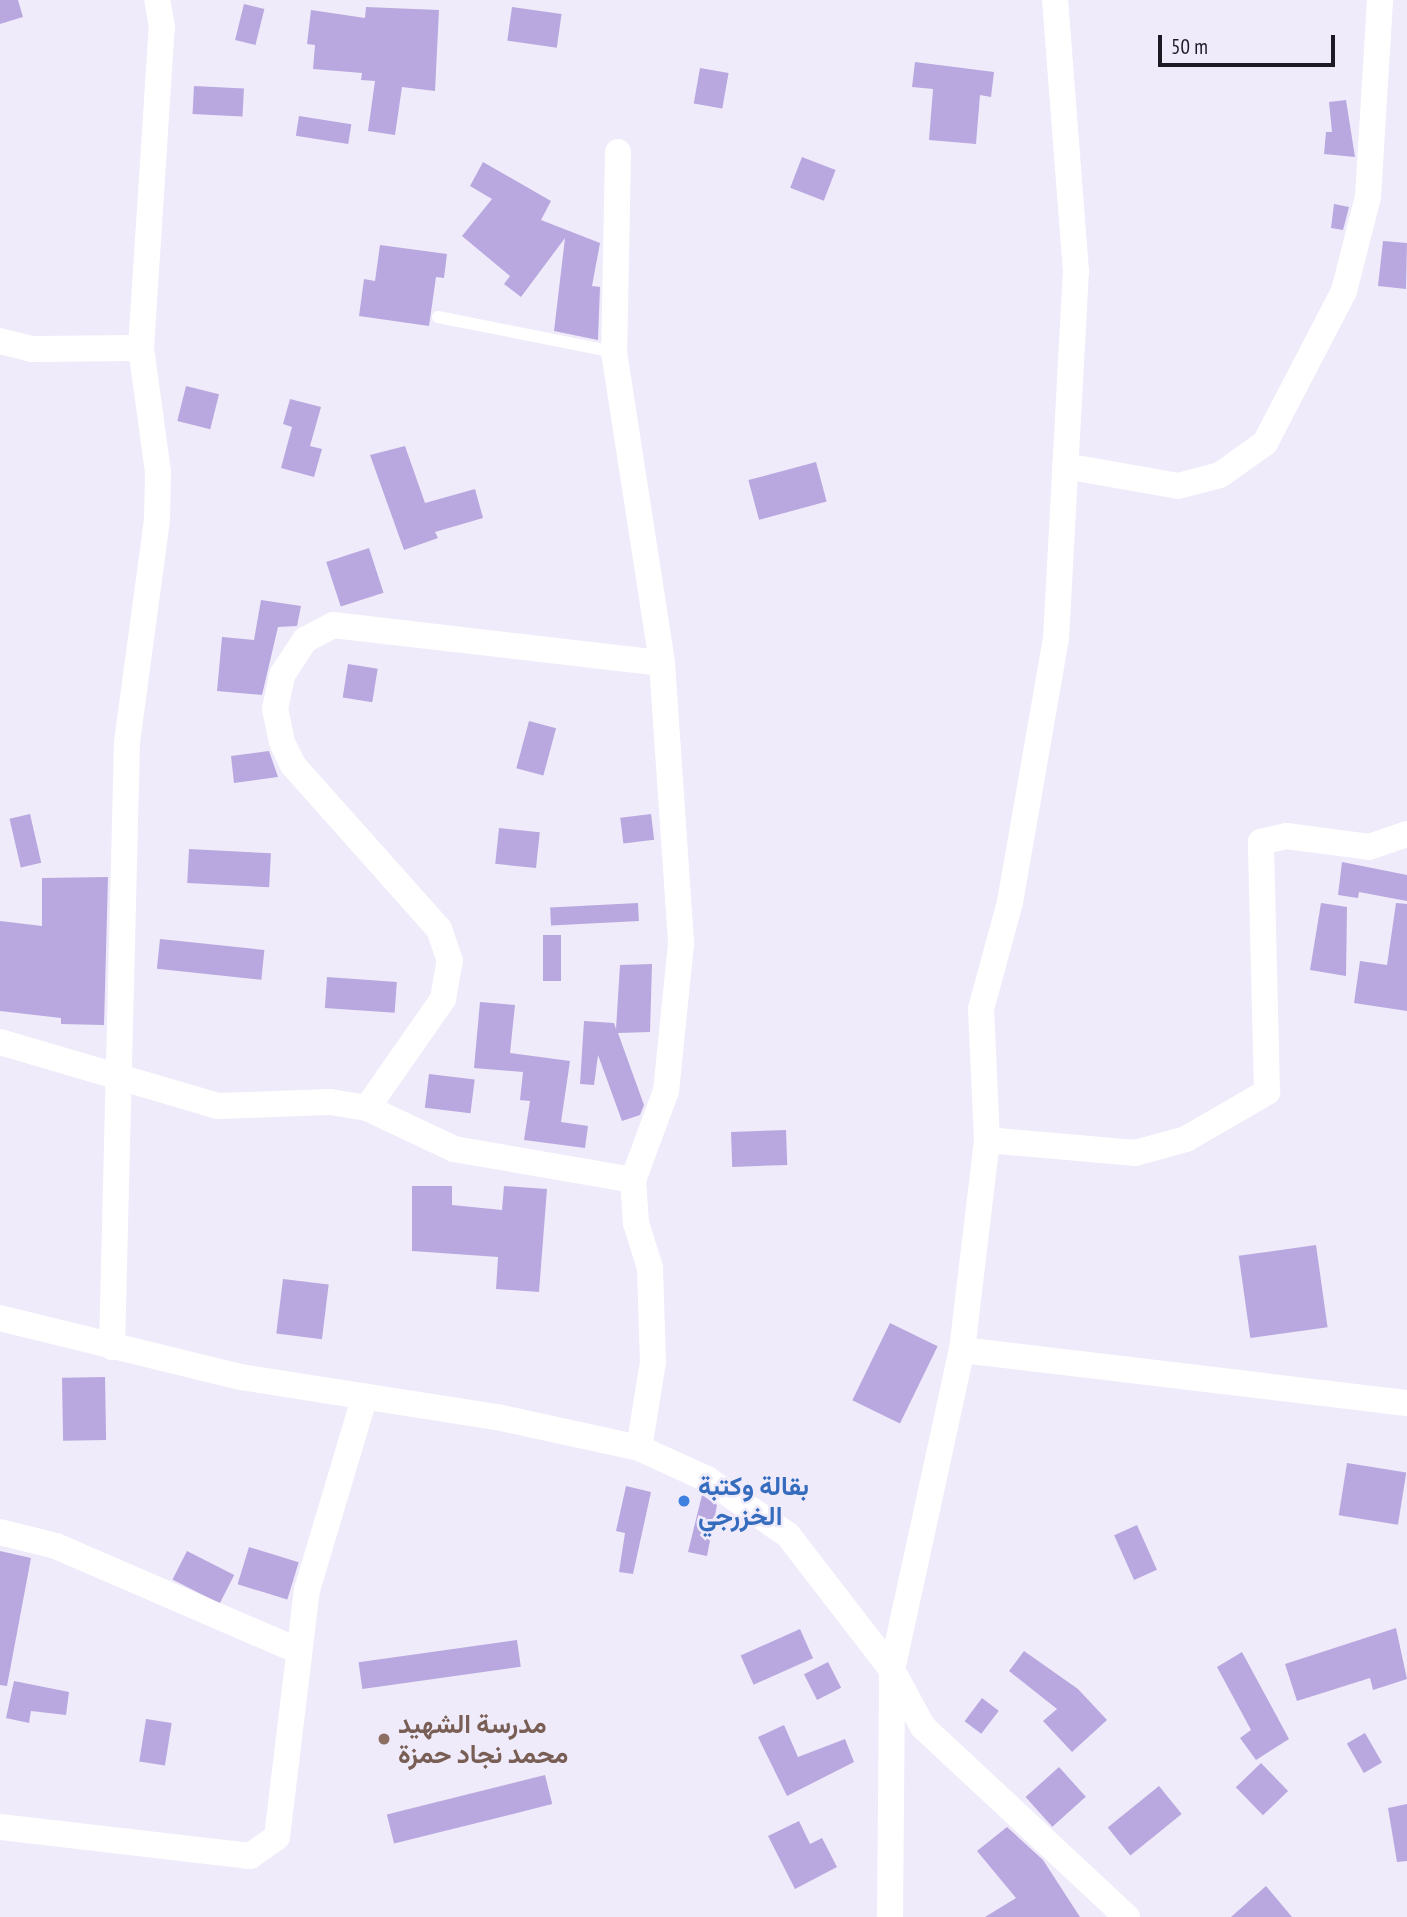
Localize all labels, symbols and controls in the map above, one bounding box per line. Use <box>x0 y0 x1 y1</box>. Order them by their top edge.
scale bar <box>1162 21 1339 65</box>
text: 50 m <box>1171 33 1208 60</box>
place label: بقالة وكتبة الخزرجي <box>698 1470 809 1532</box>
marker: بقالة وكتبة الخزرجي <box>676 1493 692 1509</box>
place label: مدرسة الشهيد محمد نجاد حمزة <box>398 1708 568 1770</box>
marker: مدرسة الشهيد محمد نجاد حمزة <box>376 1731 392 1747</box>

